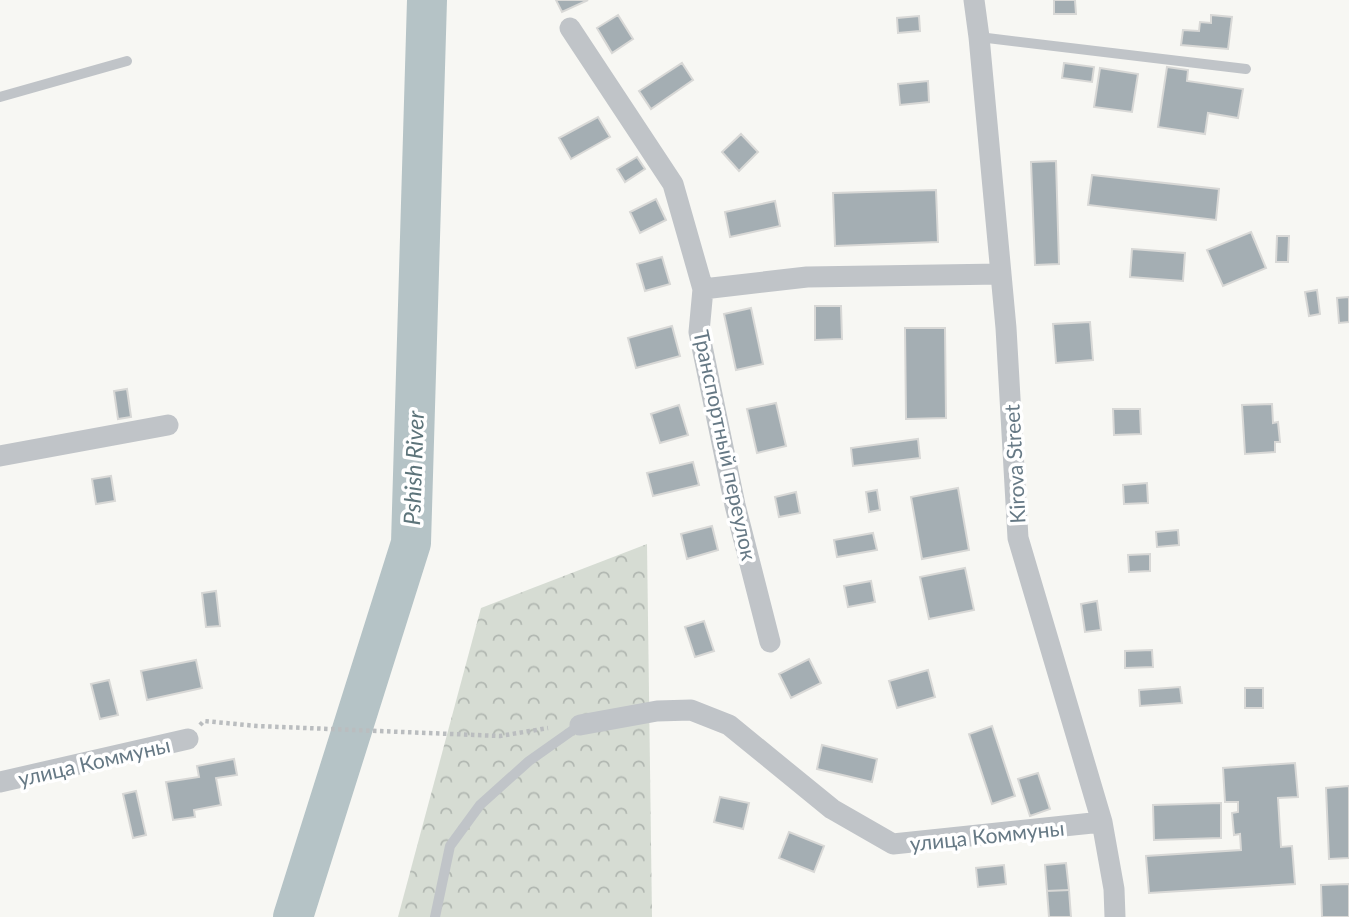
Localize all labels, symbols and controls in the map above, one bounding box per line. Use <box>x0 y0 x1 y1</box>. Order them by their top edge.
street label: Транспортный переулок <box>689 328 763 563</box>
street label: Kirova Street <box>998 403 1030 524</box>
water label: Pshish River <box>397 409 429 526</box>
street label: улица Коммуны <box>15 731 173 791</box>
street label: улица Коммуны <box>908 814 1066 856</box>

